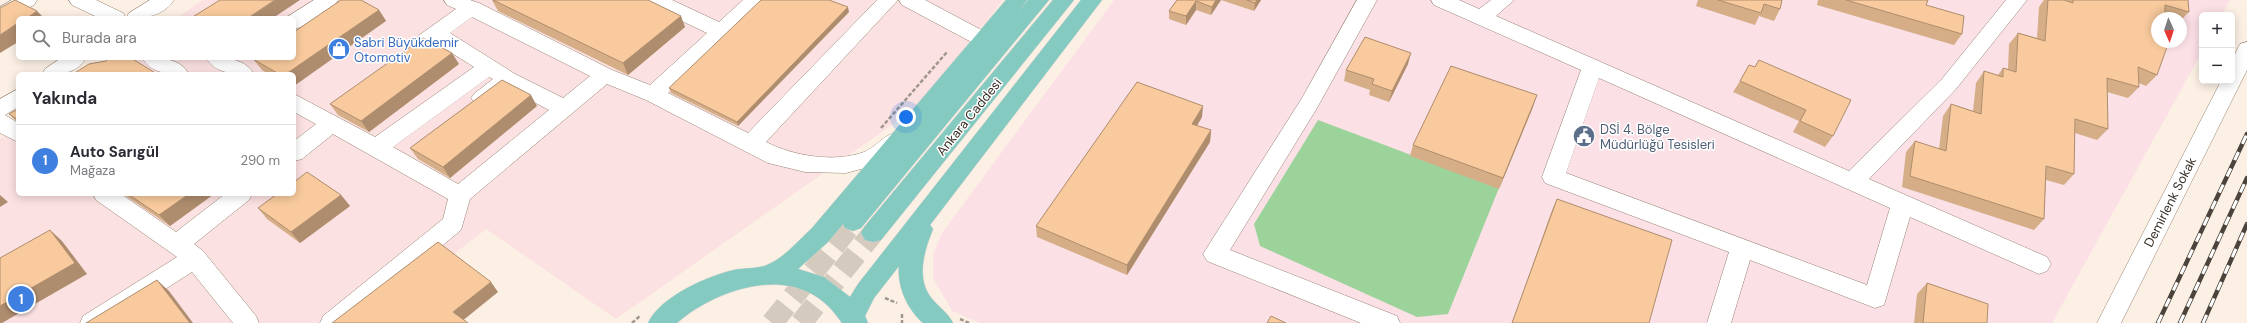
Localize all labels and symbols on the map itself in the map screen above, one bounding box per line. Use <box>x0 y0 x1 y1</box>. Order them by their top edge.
north arrow <box>2151 12 2187 48</box>
place label: Sabri Büyükdemir Otomotiv <box>354 34 459 66</box>
shop icon: Sabri Büyükdemir Otomotiv <box>326 36 352 62</box>
street label: Ankara Caddesi <box>933 75 1005 159</box>
your location <box>896 107 916 127</box>
place label: DSİ 4. Bölge Müdürlüğü Tesisleri <box>1600 121 1715 153</box>
public building icon: DSİ 4. Bölge Müdürlüğü Tesisleri <box>1571 123 1597 149</box>
street label: Demirlenk Sokak <box>2140 154 2200 250</box>
pin: 1 <box>8 284 34 314</box>

